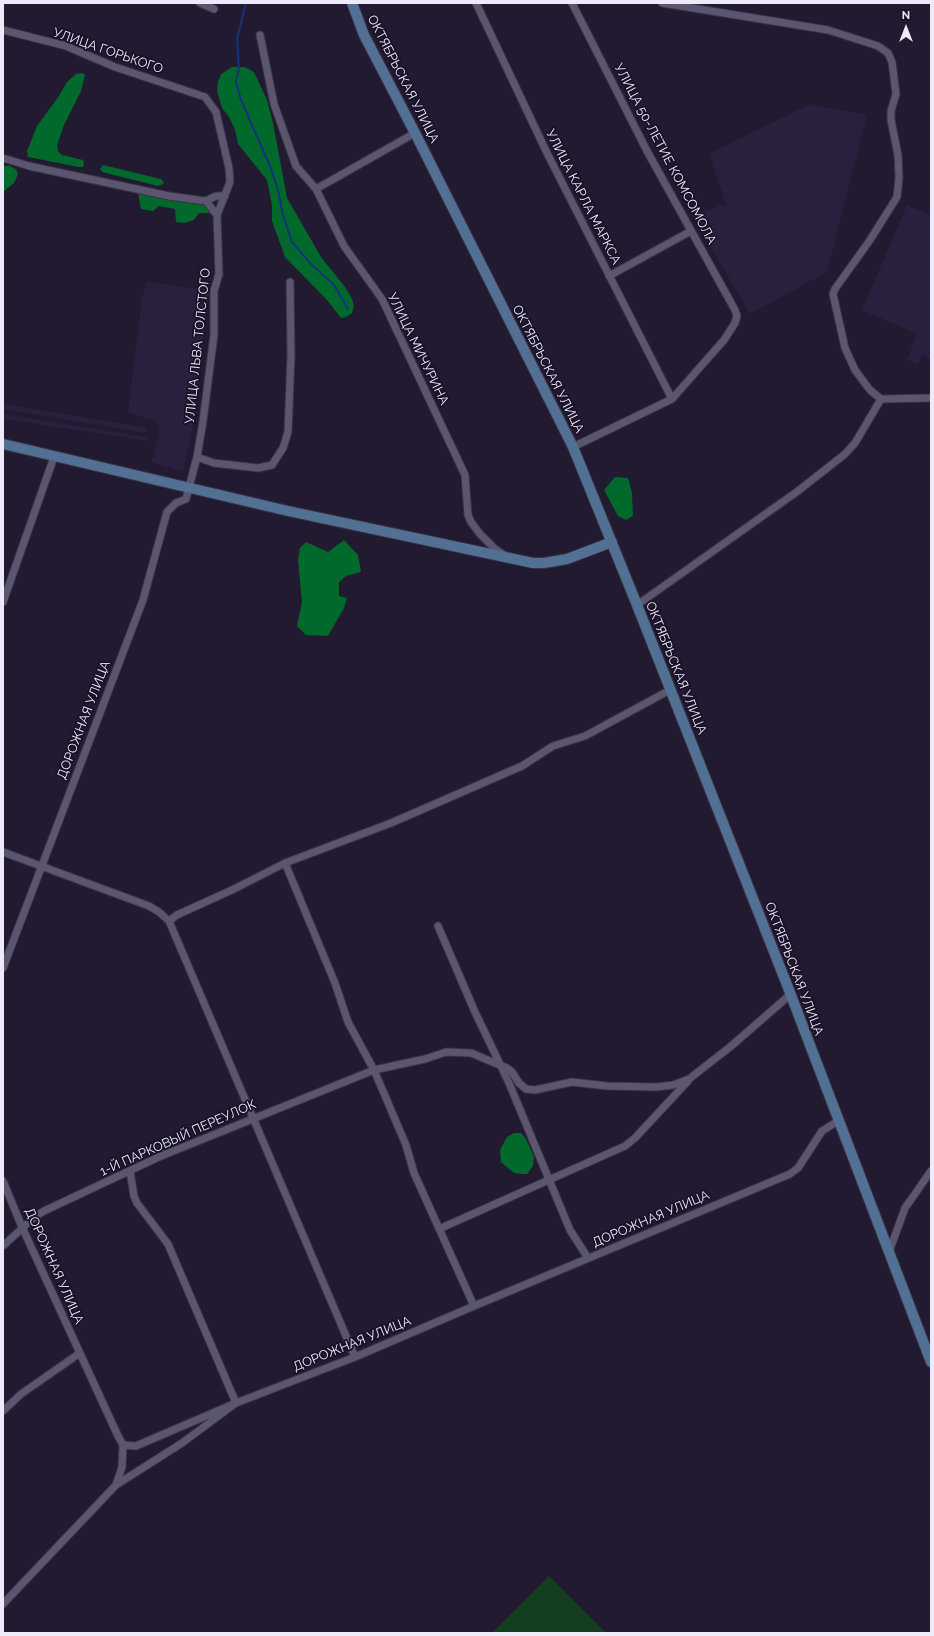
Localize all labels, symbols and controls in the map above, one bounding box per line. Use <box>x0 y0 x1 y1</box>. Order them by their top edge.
north arrow <box>886 8 926 48</box>
text: N <box>902 9 910 22</box>
street label: ОКТЯБРЬСКАЯ УЛИЦА <box>364 12 442 146</box>
street label: УЛИЦА ГОРЬКОГО <box>51 25 165 77</box>
street label: УЛИЦА 50-ЛЕТИЕ КОМСОМОЛА <box>611 61 719 247</box>
street label: УЛИЦА КАРЛА МАРКСА <box>542 127 624 267</box>
street label: УЛИЦА ЛЬВА ТОЛСТОГО <box>182 267 214 425</box>
street label: УЛИЦА МИЧУРИНА <box>384 290 452 408</box>
street label: ОКТЯБРЬСКАЯ УЛИЦА <box>509 302 587 436</box>
street label: ОКТЯБРЬСКАЯ УЛИЦА <box>642 599 710 737</box>
street label: ДОРОЖНАЯ УЛИЦА <box>54 658 114 782</box>
street label: ОКТЯБРЬСКАЯ УЛИЦА <box>761 900 827 1038</box>
street label: 1-Й ПАРКОВЫЙ ПЕРЕУЛОК <box>97 1096 259 1180</box>
street label: ДОРОЖНАЯ УЛИЦА <box>590 1187 712 1251</box>
street label: ДОРОЖНАЯ УЛИЦА <box>21 1205 87 1327</box>
street label: ДОРОЖНАЯ УЛИЦА <box>291 1313 413 1375</box>

